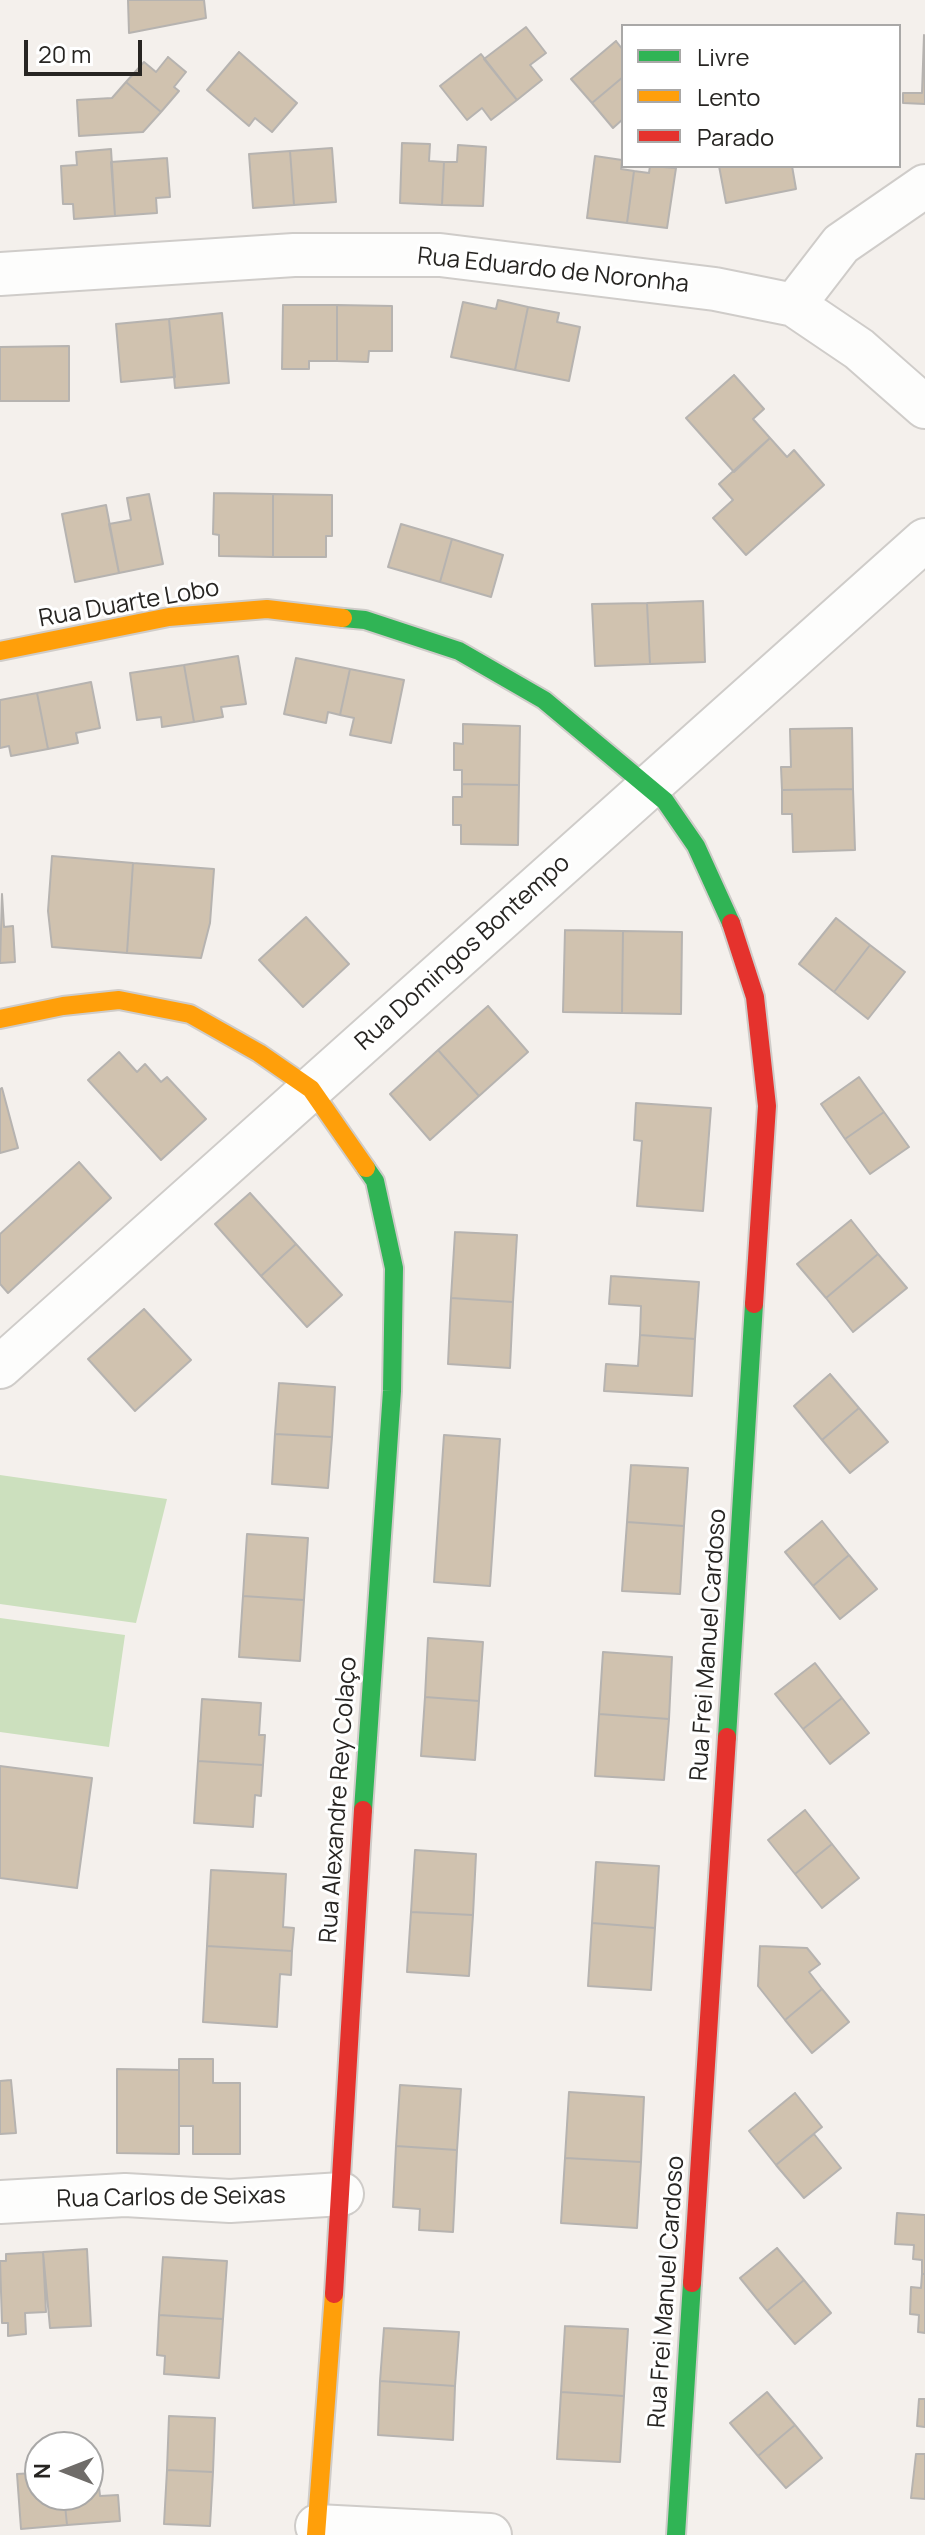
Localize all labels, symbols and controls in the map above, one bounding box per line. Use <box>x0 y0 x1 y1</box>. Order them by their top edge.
scale bar <box>28 24 146 74</box>
legend <box>621 24 901 168</box>
text: 20 m <box>38 37 91 70</box>
text: Livre <box>697 40 750 73</box>
text: Lento <box>697 80 761 113</box>
text: Parado <box>697 120 774 153</box>
street label: Rua Eduardo de Noronha <box>416 242 690 300</box>
street label: Rua Duarte Lobo <box>37 574 221 634</box>
street label: Rua Domingos Bontempo <box>350 849 576 1057</box>
street label: Rua Frei Manuel Cardoso <box>685 1508 733 1782</box>
street label: Rua Alexandre Rey Colaço <box>315 1656 363 1944</box>
street label: Rua Frei Manuel Cardoso <box>643 2155 691 2429</box>
street label: Rua Carlos de Seixas <box>56 2182 286 2214</box>
north arrow <box>24 2431 104 2511</box>
text: N <box>27 2463 57 2479</box>

